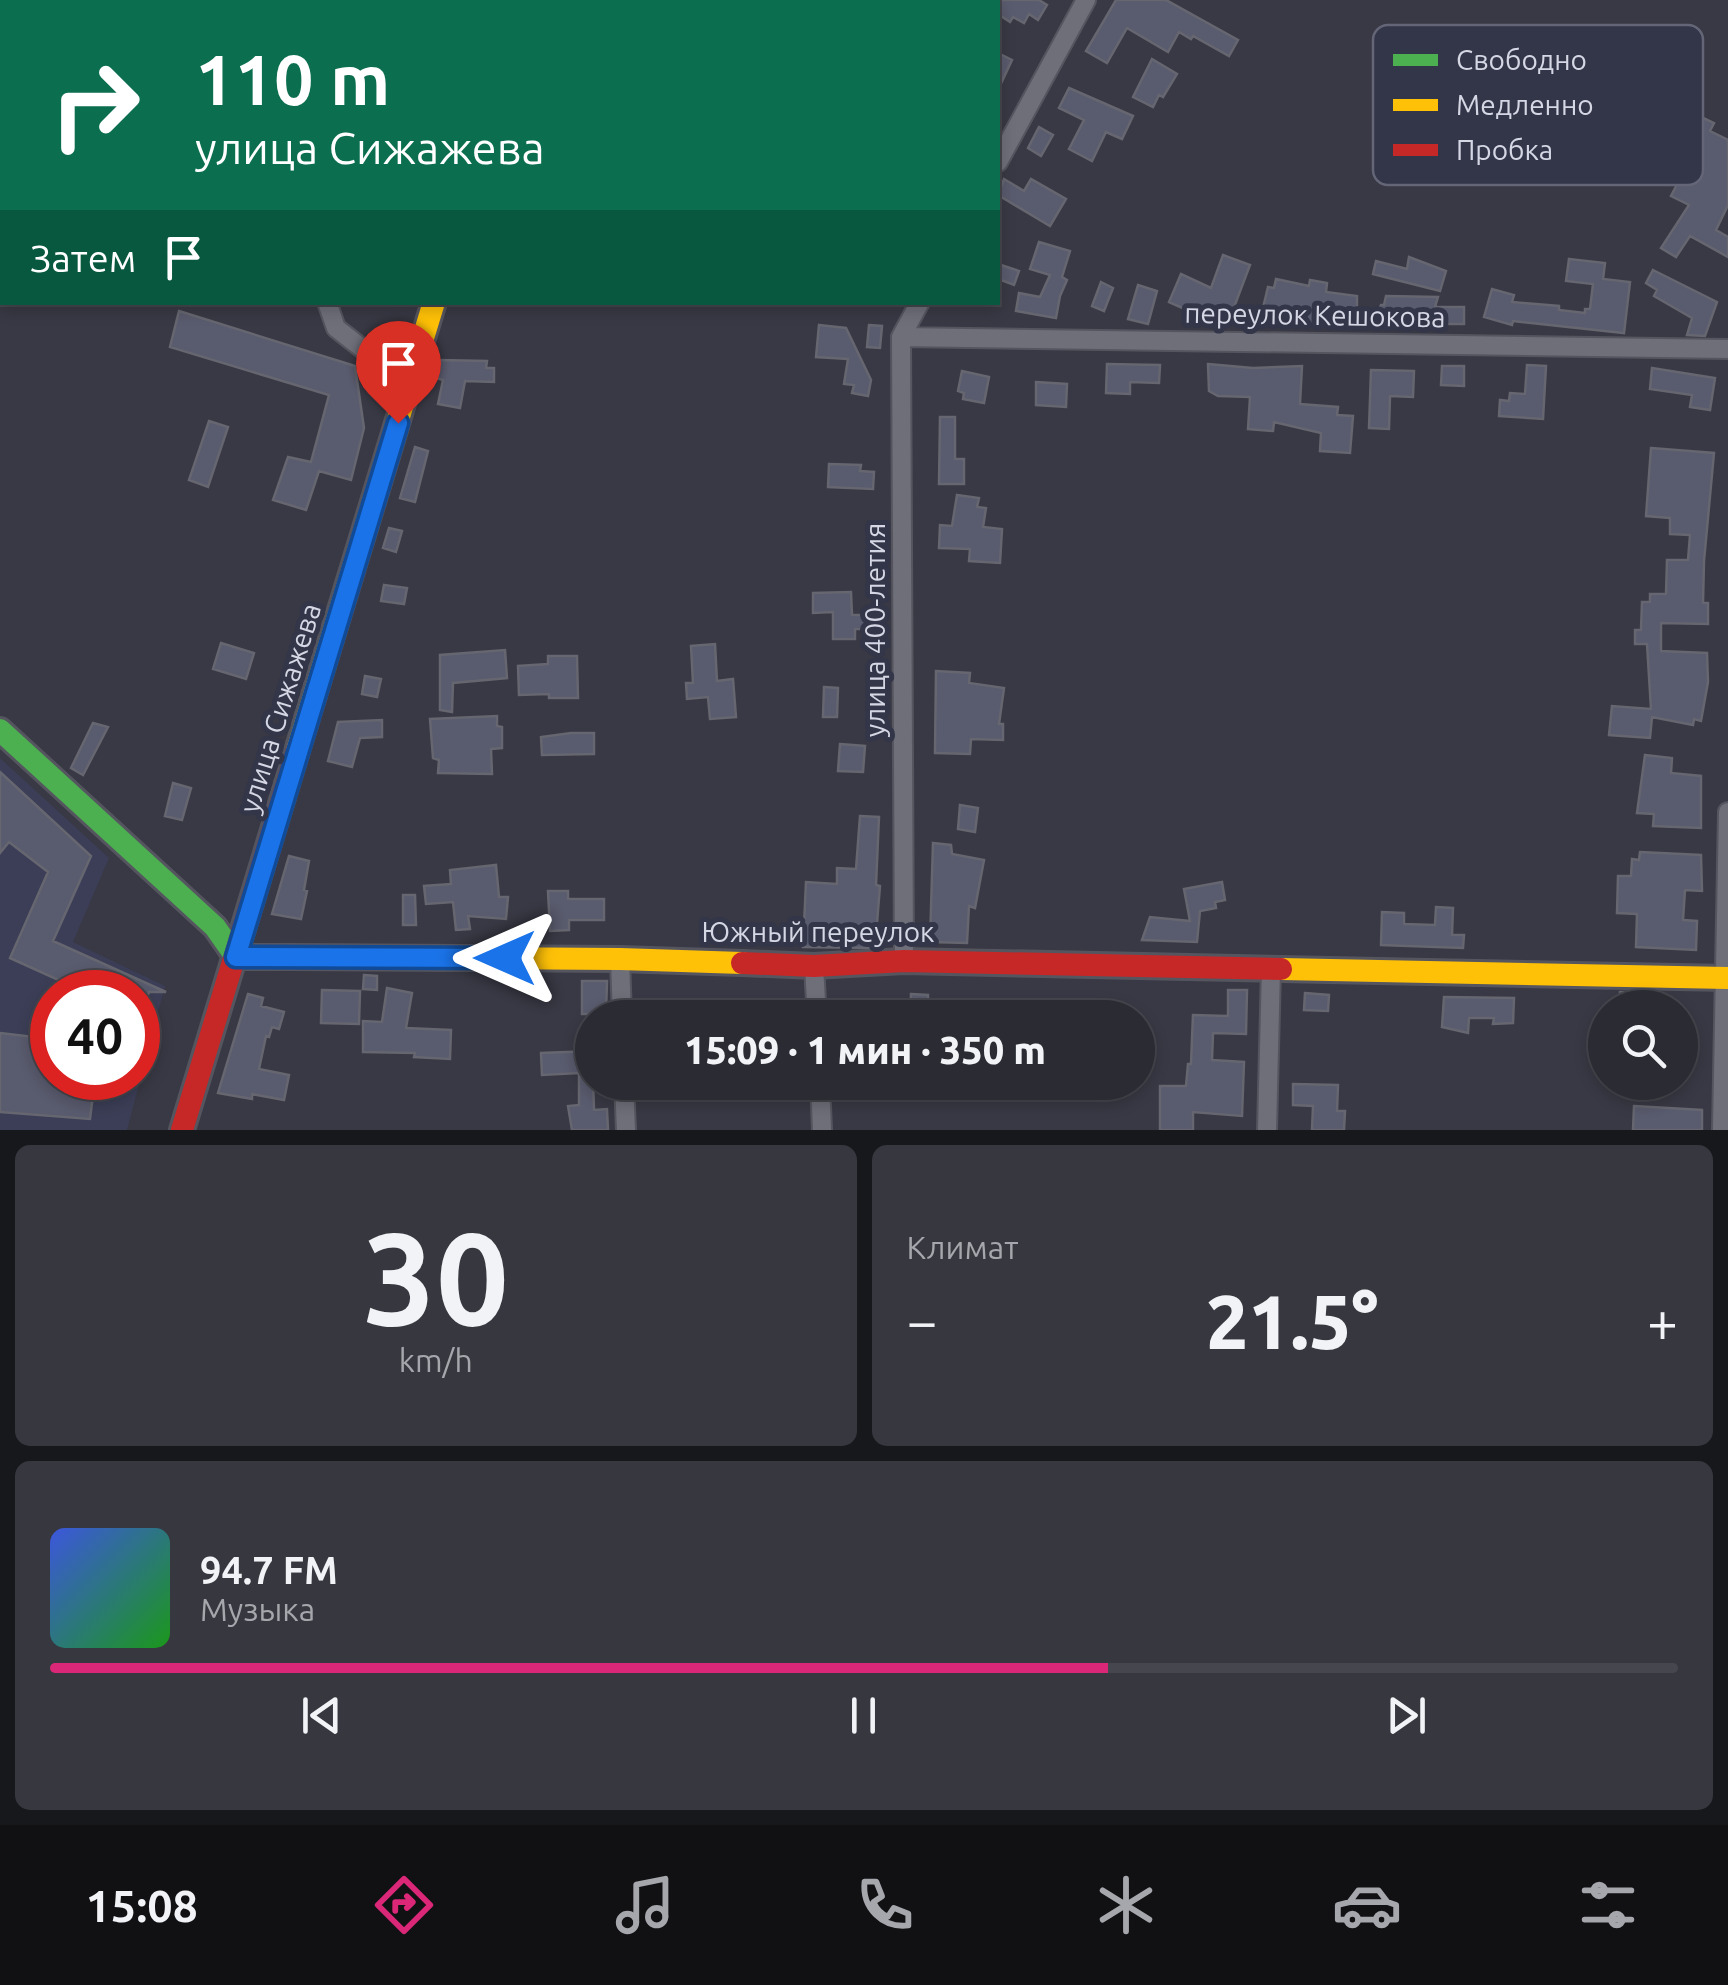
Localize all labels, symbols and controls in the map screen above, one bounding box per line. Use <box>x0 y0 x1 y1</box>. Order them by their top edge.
legend <box>1373 25 1703 185</box>
icon: right <box>30 40 160 170</box>
text: 110 m <box>195 40 390 118</box>
text: Свободно <box>1456 44 1587 75</box>
text: Медленно <box>1456 89 1594 120</box>
text: улица Сижажева <box>195 122 545 173</box>
text: Пробка <box>1456 134 1553 165</box>
icon: arrive <box>156 230 211 285</box>
text: Затем <box>30 237 136 279</box>
street label: переулок Кешокова <box>1184 297 1446 332</box>
pin <box>356 321 441 424</box>
icon: arrive <box>371 336 426 391</box>
street label: улица 400-летия <box>859 523 890 737</box>
street label: улица Сижажева <box>233 599 326 816</box>
position arrow <box>453 906 557 1010</box>
street label: Южный переулок <box>701 916 935 947</box>
speed limit sign: 40 <box>30 970 160 1100</box>
map controls <box>1588 990 1698 1100</box>
button: search <box>1588 990 1698 1100</box>
text: 15:09 · 1 мин · 350 m <box>684 1029 1046 1071</box>
text: 30 <box>362 1204 509 1350</box>
text: Климат <box>907 1229 1018 1265</box>
text: 21.5° <box>1206 1279 1379 1363</box>
text: − <box>907 1290 938 1351</box>
text: + <box>1647 1290 1678 1351</box>
text: km/h <box>399 1342 473 1378</box>
text: 94.7 FM <box>200 1549 338 1591</box>
text: Музыка <box>200 1591 315 1627</box>
icon: previous <box>294 1688 349 1743</box>
icon: pause <box>836 1688 891 1743</box>
icon: next <box>1379 1688 1434 1743</box>
icon: directions <box>369 1870 439 1940</box>
icon: music <box>610 1870 680 1940</box>
icon: phone <box>850 1870 920 1940</box>
icon: climate <box>1091 1870 1161 1940</box>
icon: car <box>1332 1870 1402 1940</box>
icon: filters <box>1573 1870 1643 1940</box>
text: 15:08 <box>85 1880 198 1931</box>

